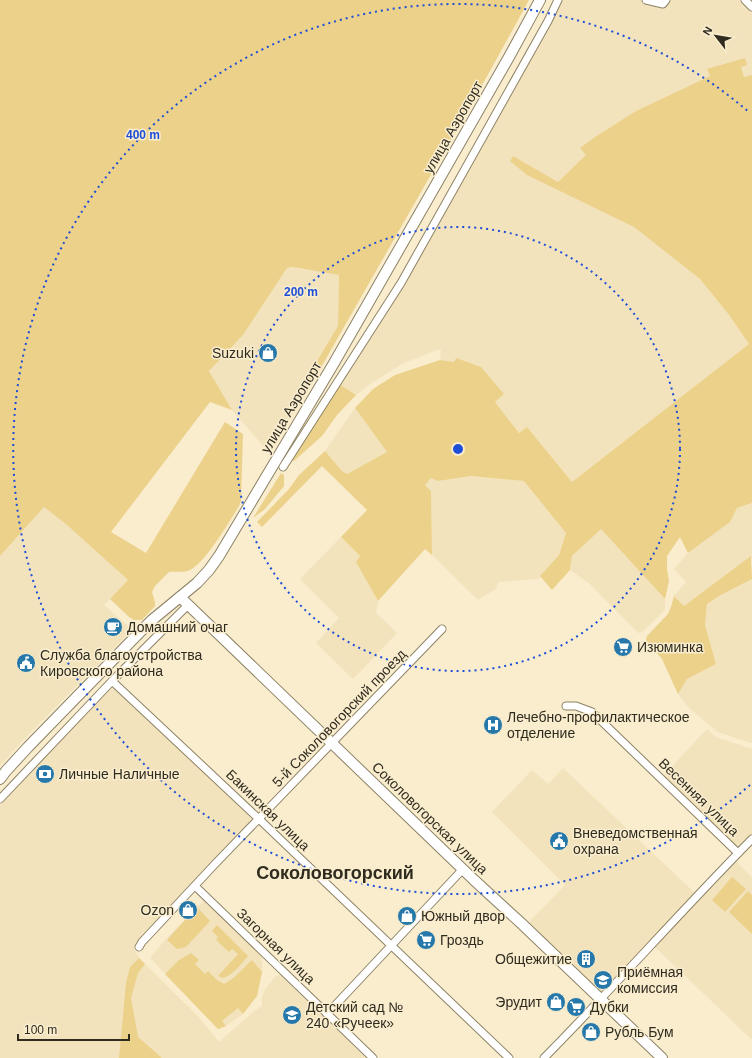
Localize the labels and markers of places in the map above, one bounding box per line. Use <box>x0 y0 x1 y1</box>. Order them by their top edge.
shop icon: Suzuki <box>257 342 279 364</box>
place label: Suzuki <box>212 345 254 361</box>
centre of rings <box>451 442 465 456</box>
cafe icon: Домашний очаг <box>102 616 124 638</box>
place label: Домашний очаг <box>127 619 228 635</box>
supermarket icon: Изюминка <box>612 636 634 658</box>
place label: Изюминка <box>637 639 703 655</box>
place label: Служба благоустройства Кировского района <box>40 647 202 679</box>
public building icon: Служба благоустройства Кировского района <box>15 652 37 674</box>
place label: Лечебно-профилактическое отделение <box>507 709 690 741</box>
hospital icon: Лечебно-профилактическое отделение <box>482 714 504 736</box>
bank icon: Личные Наличные <box>34 763 56 785</box>
place label: Личные Наличные <box>59 766 180 782</box>
place label: Вневедомственная охрана <box>573 825 698 857</box>
public building icon: Вневедомственная охрана <box>548 830 570 852</box>
shop icon: Ozon <box>177 899 199 921</box>
place label: Ozon <box>141 902 174 918</box>
shop icon: Южный двор <box>396 905 418 927</box>
place label: Южный двор <box>421 908 505 924</box>
supermarket icon: Гроздь <box>415 929 437 951</box>
place label: Гроздь <box>440 932 484 948</box>
building icon: Общежитие <box>575 948 597 970</box>
place label: Общежитие <box>495 951 572 967</box>
place label: Приёмная комиссия <box>617 964 683 996</box>
school or university icon: Приёмная комиссия <box>592 969 614 991</box>
shop icon: Эрудит <box>545 991 567 1013</box>
place label: Эрудит <box>495 994 543 1010</box>
supermarket icon: Дубки <box>565 996 587 1018</box>
place label: Детский сад № 240 «Ручеек» <box>306 999 404 1031</box>
place label: Дубки <box>590 999 629 1015</box>
school or university icon: Детский сад № 240 «Ручеек» <box>281 1004 303 1026</box>
shop icon: Рубль Бум <box>580 1021 602 1043</box>
place label: Рубль Бум <box>605 1024 674 1040</box>

